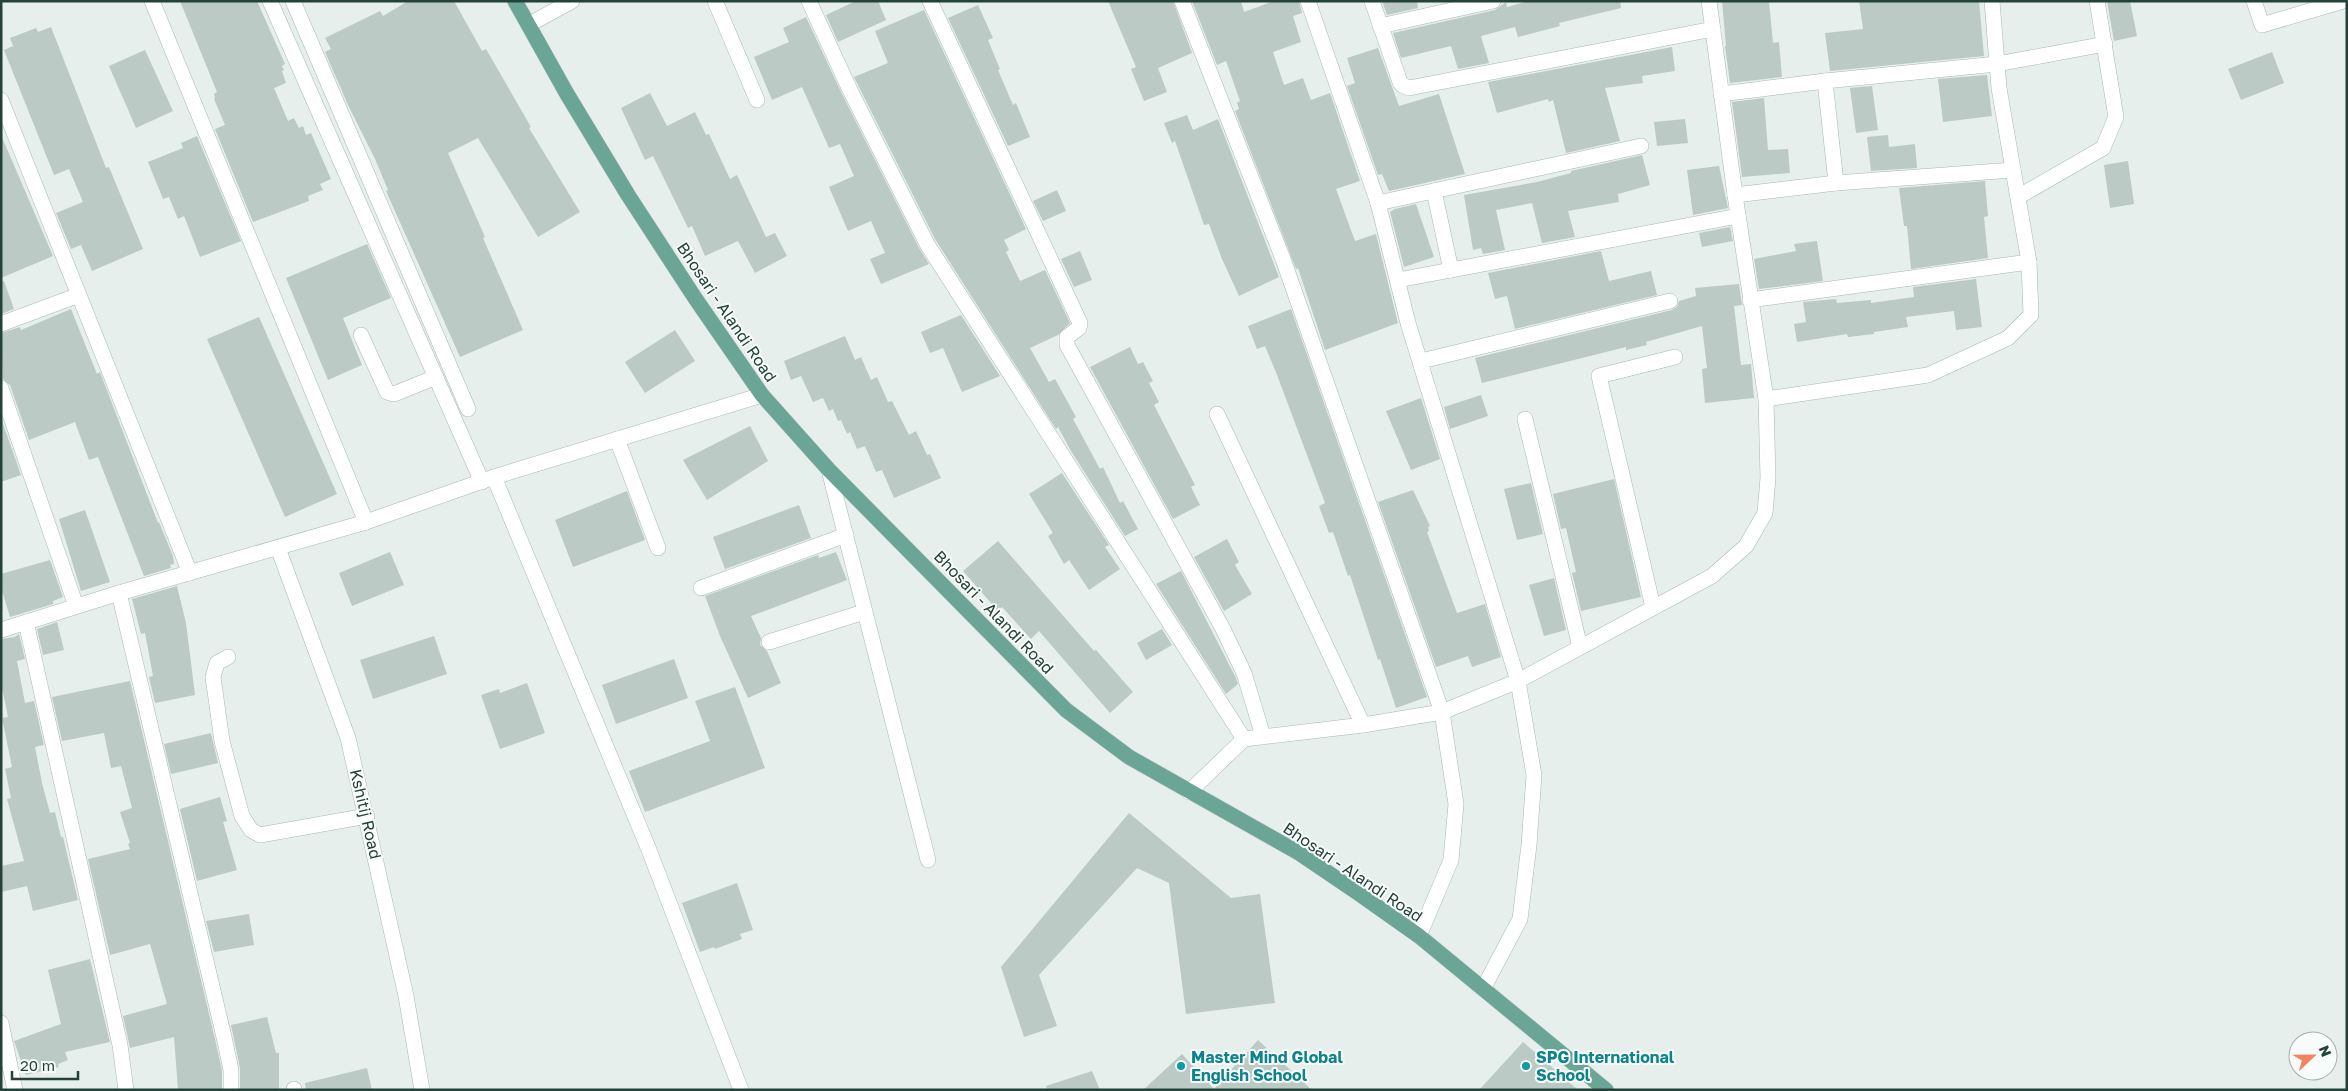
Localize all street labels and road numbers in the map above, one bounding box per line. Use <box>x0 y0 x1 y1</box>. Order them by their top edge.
street label: Bhosari - Alandi Road <box>673 238 781 386</box>
street label: Bhosari - Alandi Road <box>930 546 1058 678</box>
street label: Kshitij Road <box>346 767 386 861</box>
street label: Bhosari - Alandi Road <box>1279 818 1427 926</box>

